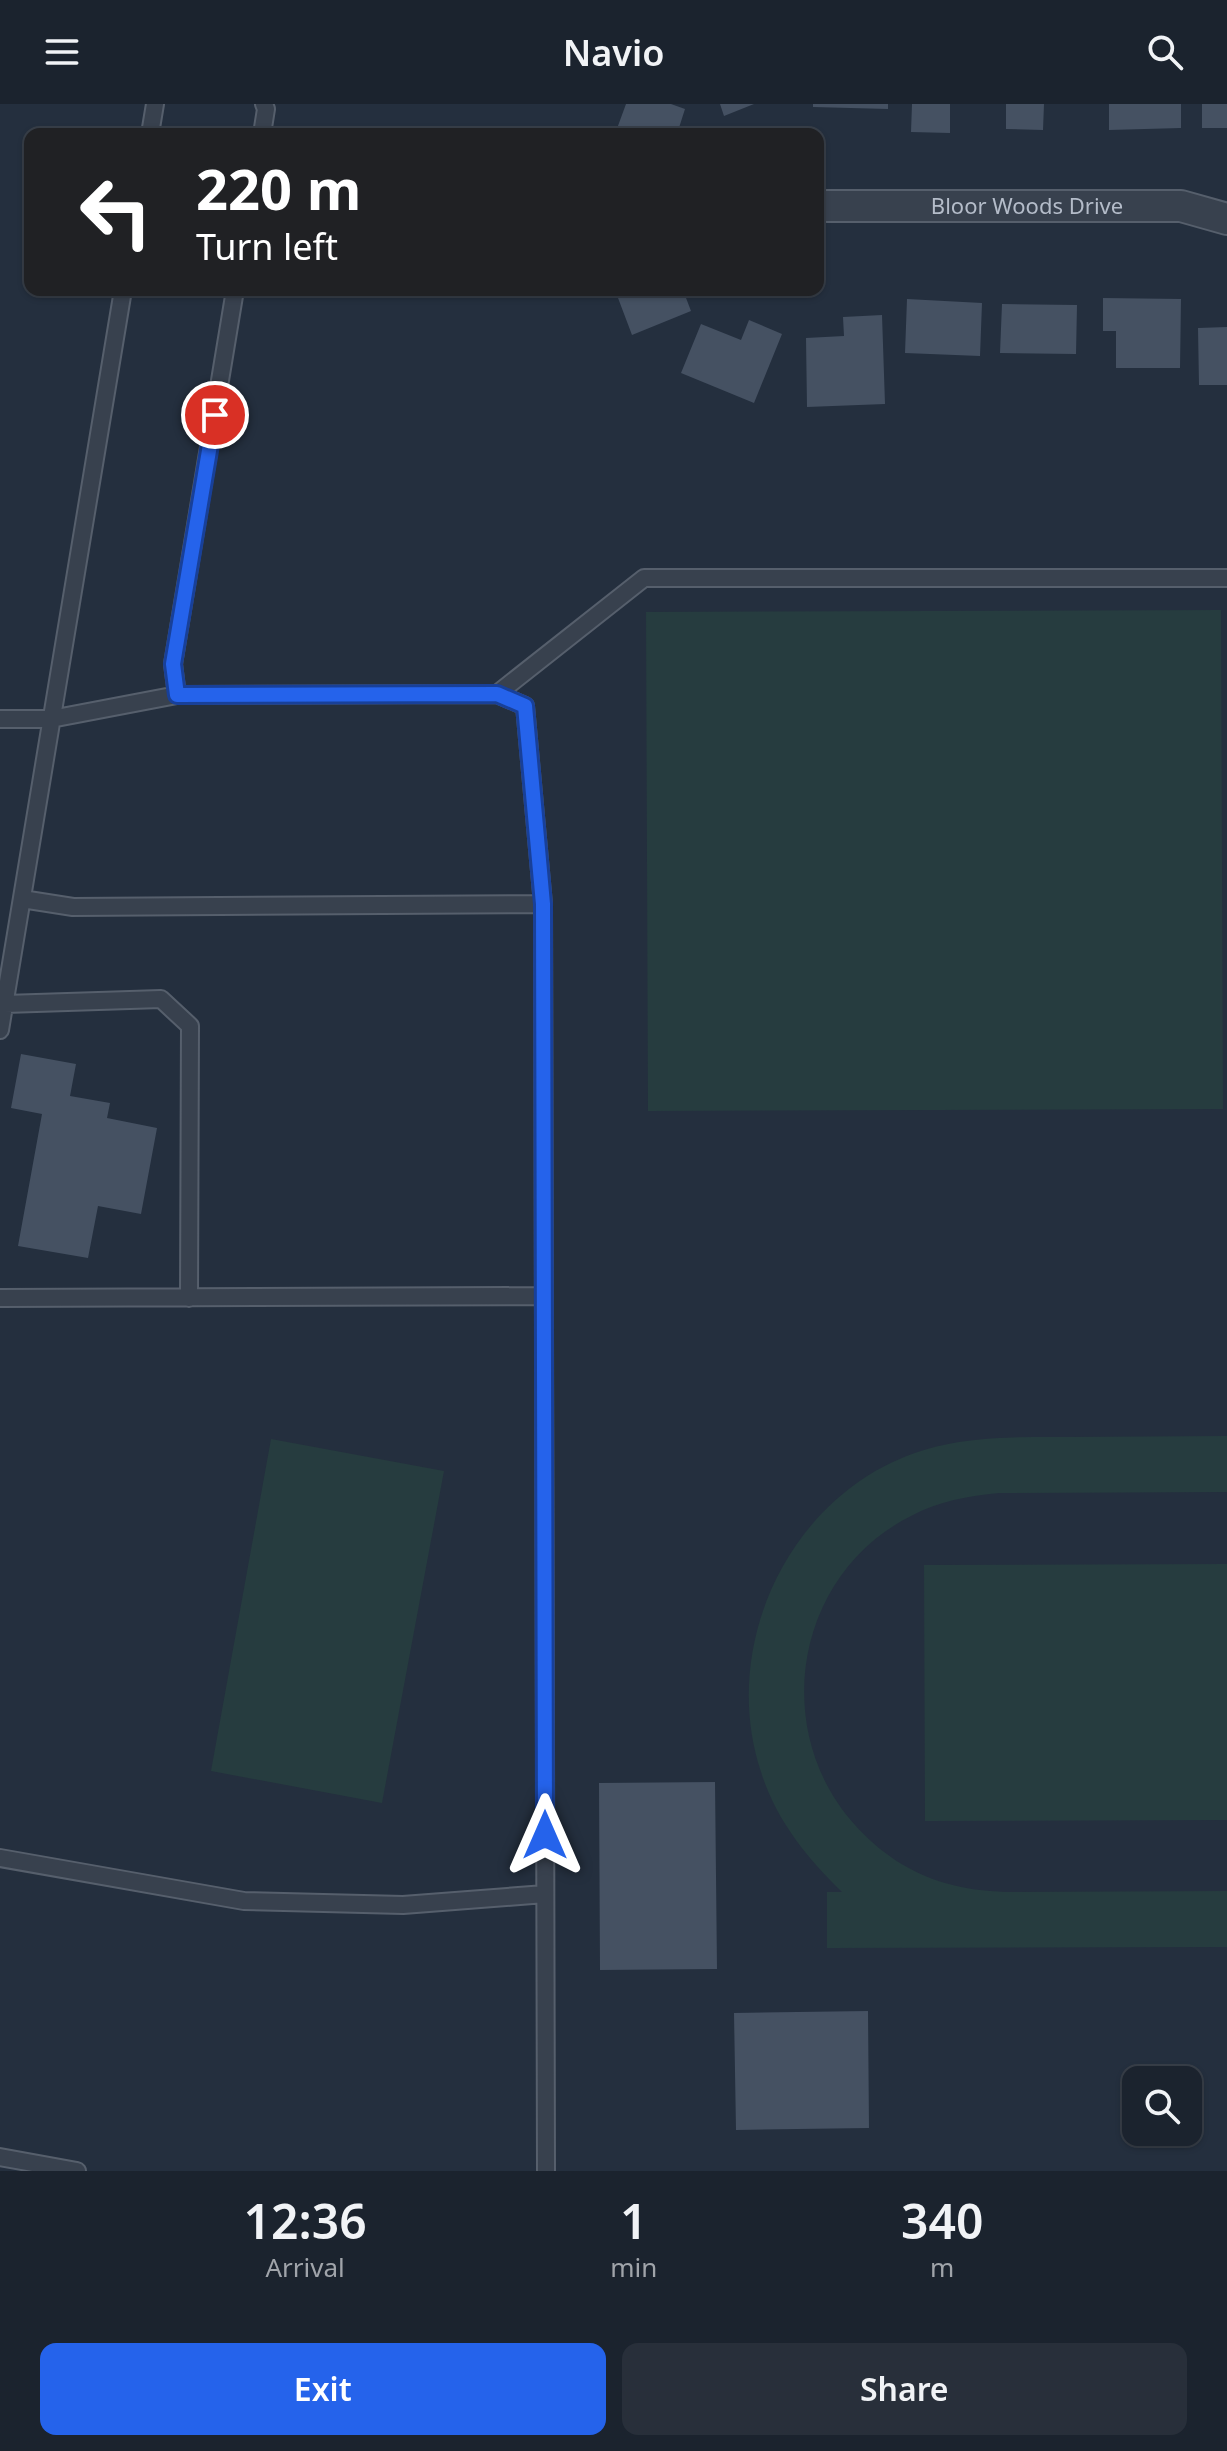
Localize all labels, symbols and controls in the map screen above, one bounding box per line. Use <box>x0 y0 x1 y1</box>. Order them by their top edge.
text: Navio <box>563 28 664 77</box>
icon: menu <box>40 30 84 74</box>
icon: search <box>1143 30 1187 74</box>
text: 220 m <box>196 150 361 226</box>
icon: left <box>64 160 168 264</box>
street label: Bloor Woods Drive <box>931 190 1123 220</box>
text: Turn left <box>196 222 338 271</box>
pin <box>181 381 249 449</box>
icon: arrive <box>193 393 237 437</box>
position arrow <box>503 1793 587 1877</box>
map controls <box>1122 2066 1202 2146</box>
button: search <box>1122 2066 1202 2146</box>
text: 12:36 <box>244 2188 367 2253</box>
text: 1 <box>620 2188 648 2253</box>
text: 340 <box>901 2188 983 2253</box>
text: Arrival <box>265 2249 345 2285</box>
text: min <box>610 2249 657 2285</box>
text: m <box>930 2249 954 2285</box>
button: Exit <box>40 2343 606 2435</box>
button: Share <box>622 2343 1187 2435</box>

